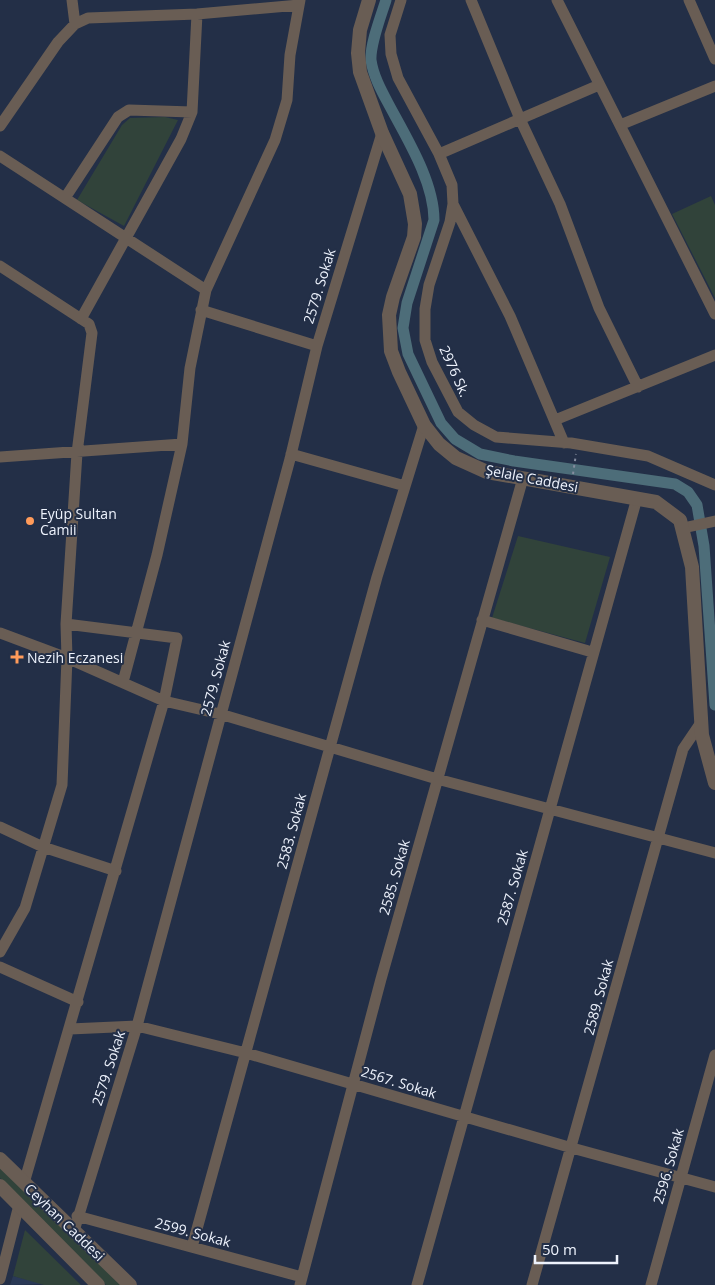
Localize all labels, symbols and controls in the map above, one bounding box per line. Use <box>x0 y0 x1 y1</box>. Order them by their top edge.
street label: 2579. Sokak <box>299 245 340 326</box>
street label: 2976 Sk. <box>435 342 475 400</box>
street label: Şelale Caddesi <box>484 460 580 496</box>
place label: Eyüp Sultan Camii <box>40 504 117 539</box>
marker: Eyüp Sultan Camii <box>24 515 36 527</box>
street label: 2579. Sokak <box>196 637 234 718</box>
place label: Nezih Eczanesi <box>27 648 123 667</box>
marker: Nezih Eczanesi <box>11 651 23 663</box>
street label: 2583. Sokak <box>272 790 310 871</box>
street label: 2585. Sokak <box>374 836 414 917</box>
street label: 2587. Sokak <box>492 846 532 927</box>
street label: 2589. Sokak <box>579 956 617 1037</box>
street label: 2579. Sokak <box>87 1027 129 1108</box>
street label: 2567. Sokak <box>359 1062 440 1103</box>
street label: 2596. Sokak <box>648 1125 688 1206</box>
street label: Ceyhan Caddesi <box>21 1179 109 1265</box>
street label: 2599. Sokak <box>153 1213 234 1251</box>
scale bar <box>535 1232 618 1264</box>
text: 50 m <box>542 1239 577 1259</box>

